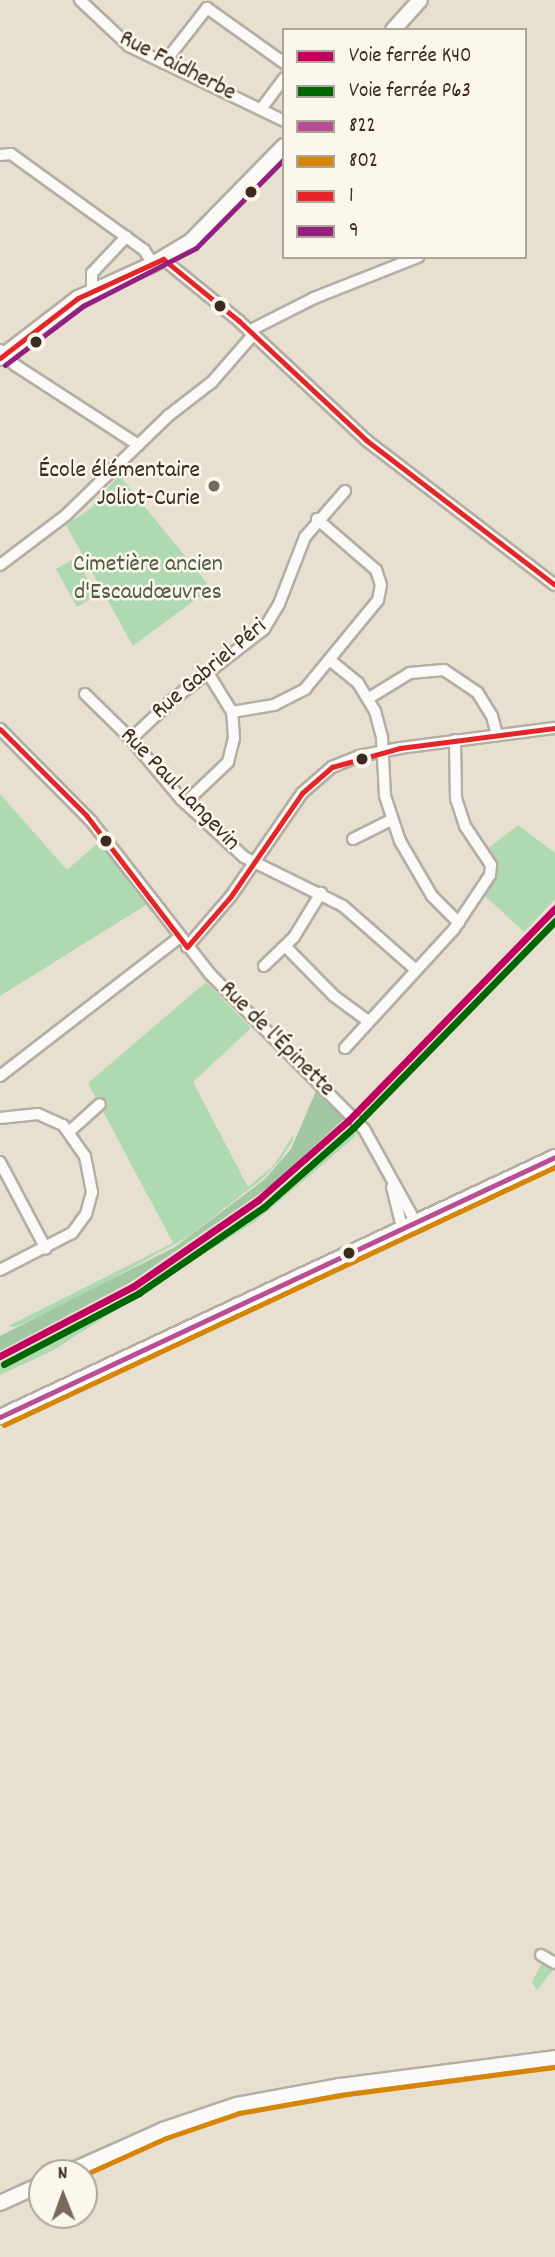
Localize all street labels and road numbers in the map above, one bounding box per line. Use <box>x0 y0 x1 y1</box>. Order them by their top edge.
street label: Rue Faidherbe <box>114 25 240 109</box>
street label: Rue Gabriel Péri <box>147 614 273 726</box>
street label: Rue Paul Langevin <box>113 722 245 858</box>
street label: Rue de l'Épinette <box>212 976 340 1104</box>

